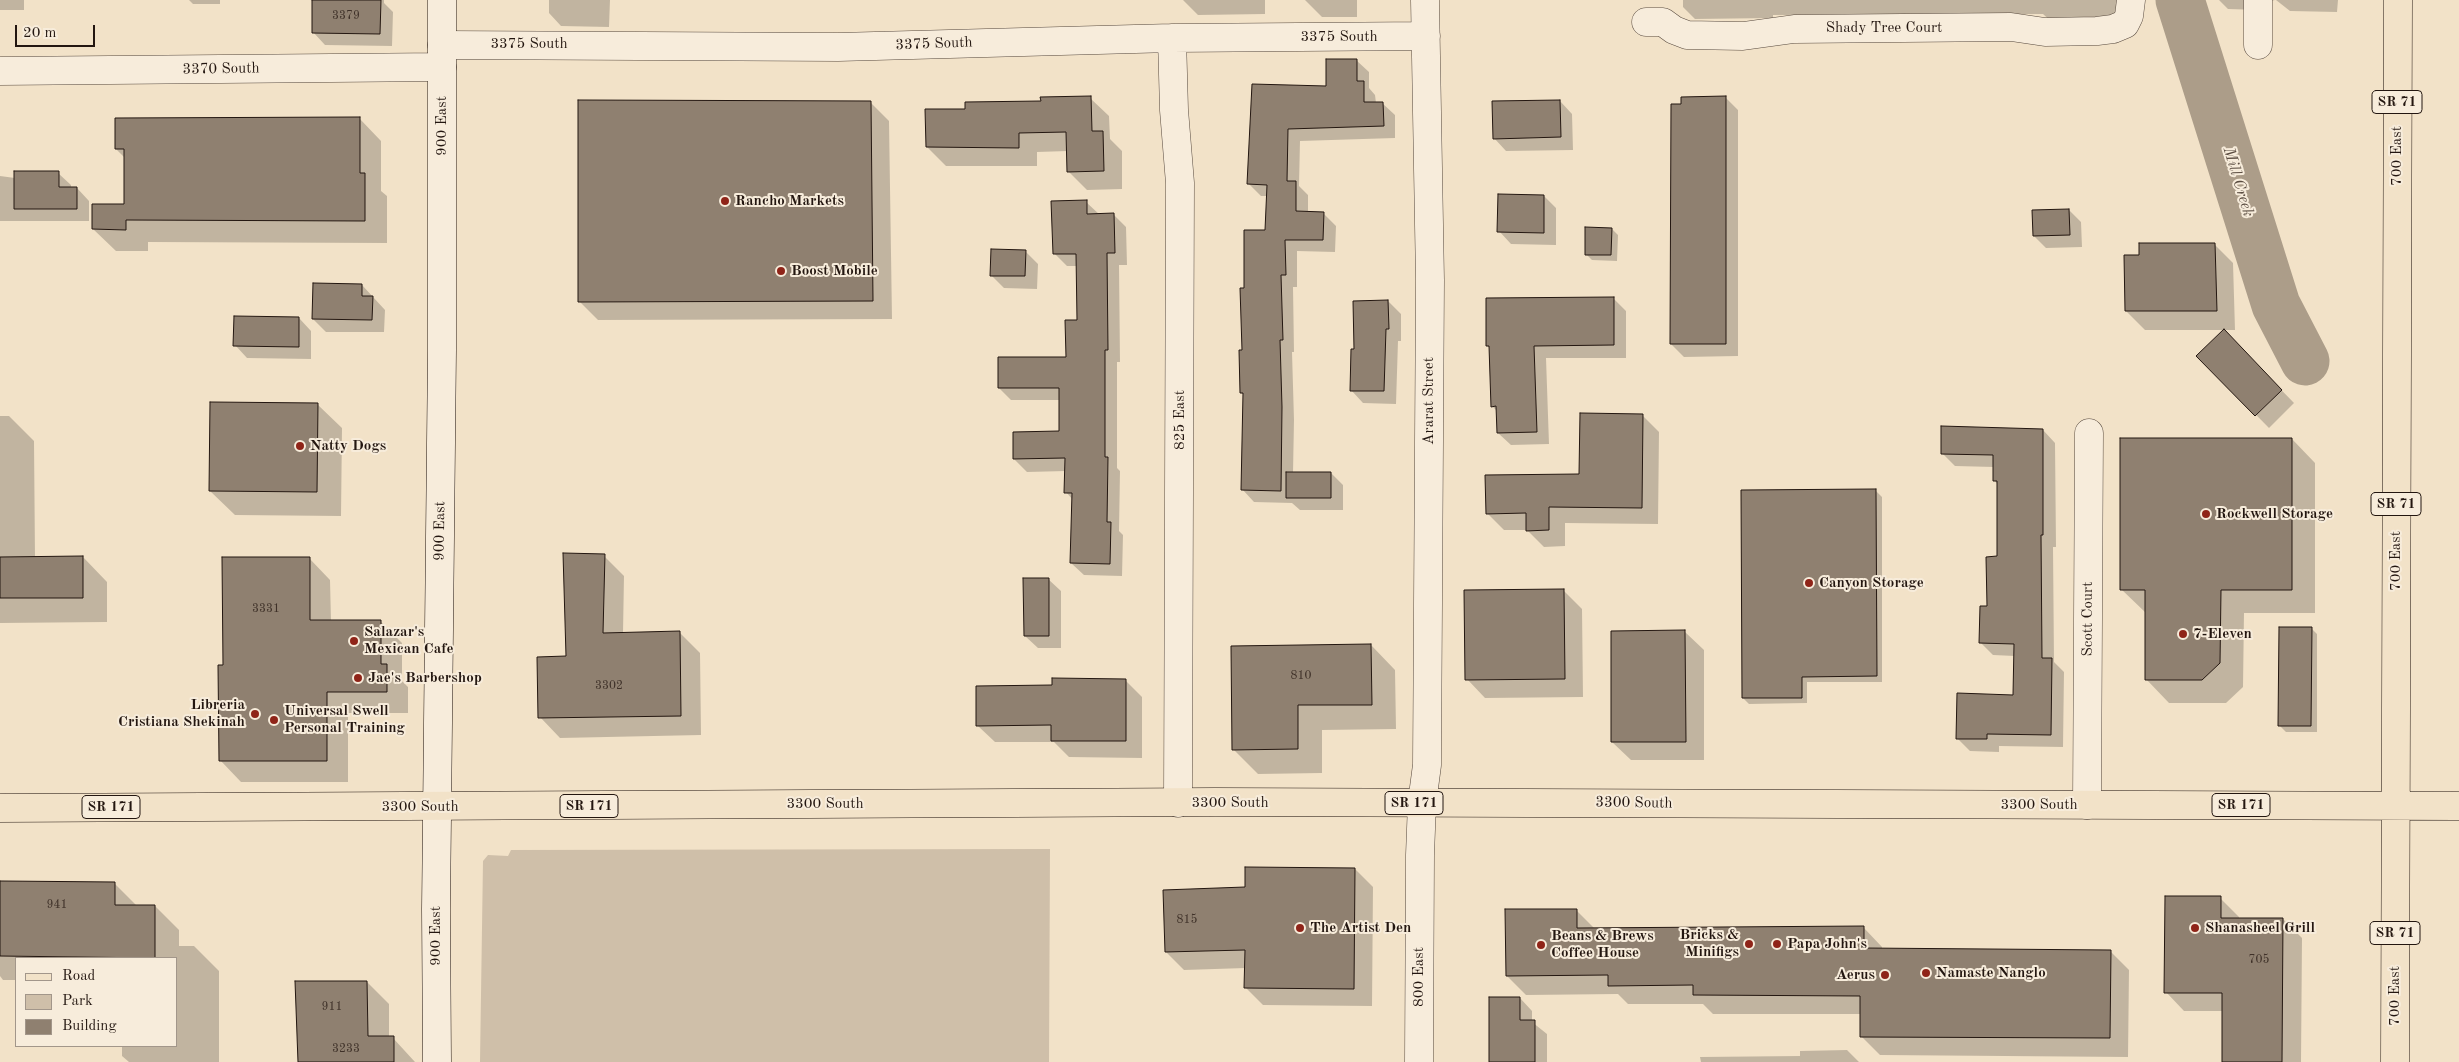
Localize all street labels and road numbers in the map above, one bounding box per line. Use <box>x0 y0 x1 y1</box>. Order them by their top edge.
street label: Shady Tree Court <box>1826 19 1942 37</box>
street label: 3375 South <box>1300 28 1378 46</box>
street label: 3375 South <box>895 34 973 54</box>
street label: 3375 South <box>490 35 568 53</box>
street label: 3370 South <box>182 59 260 79</box>
road number: SR 71 <box>2372 90 2422 114</box>
street label: 900 East <box>433 96 451 156</box>
street label: 700 East <box>2388 126 2406 186</box>
street label: Ararat Street <box>1420 357 1438 445</box>
street label: 825 East <box>1171 390 1189 450</box>
road number: SR 71 <box>2371 492 2421 516</box>
street label: 900 East <box>430 501 450 561</box>
street label: 700 East <box>2387 531 2405 591</box>
street label: Scott Court <box>2079 582 2097 656</box>
road number: SR 171 <box>1385 791 1443 814</box>
street label: 3300 South <box>1595 793 1673 813</box>
road number: SR 171 <box>560 794 618 818</box>
street label: 3300 South <box>1191 794 1269 812</box>
road number: SR 171 <box>2212 794 2270 816</box>
street label: 3300 South <box>786 795 864 813</box>
road number: SR 171 <box>82 796 140 819</box>
street label: 3300 South <box>2000 796 2078 814</box>
street label: 3300 South <box>381 798 459 816</box>
street label: 900 East <box>427 906 445 966</box>
road number: SR 71 <box>2370 921 2420 944</box>
street label: 800 East <box>1410 947 1428 1007</box>
street label: 700 East <box>2386 966 2404 1026</box>

